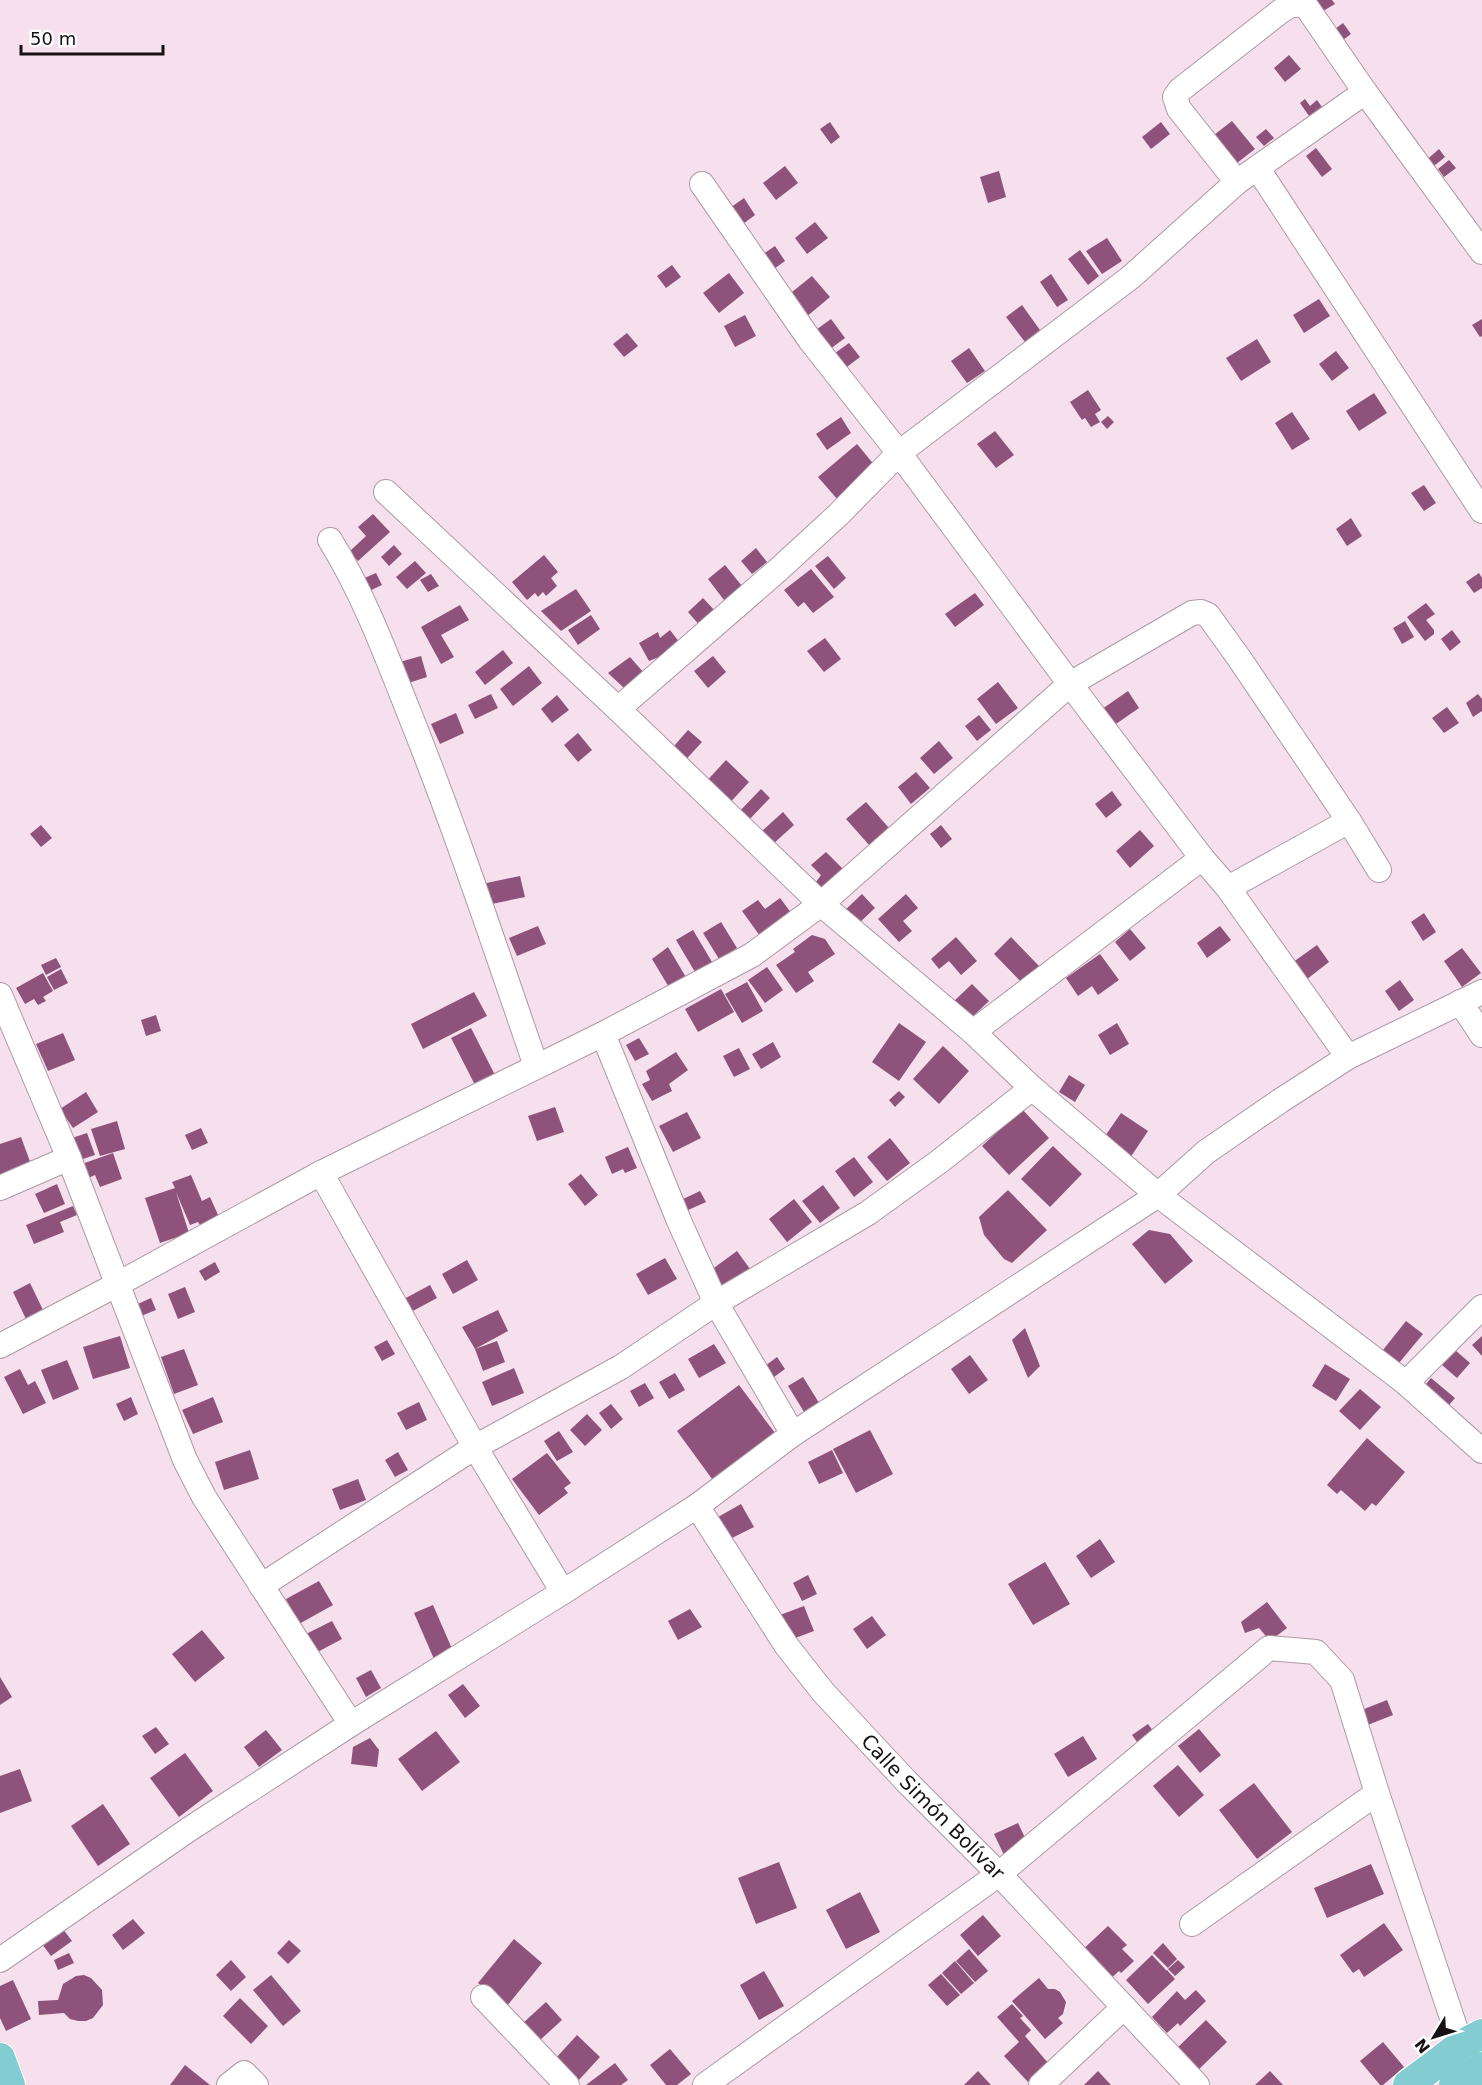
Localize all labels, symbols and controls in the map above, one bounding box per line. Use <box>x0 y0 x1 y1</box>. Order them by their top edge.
scale bar <box>21 18 164 56</box>
text: 50 m <box>30 28 76 49</box>
street label: Calle Simón Bolívar <box>856 1729 1010 1885</box>
north arrow <box>1404 2007 1464 2067</box>
text: N <box>1411 2035 1434 2057</box>

